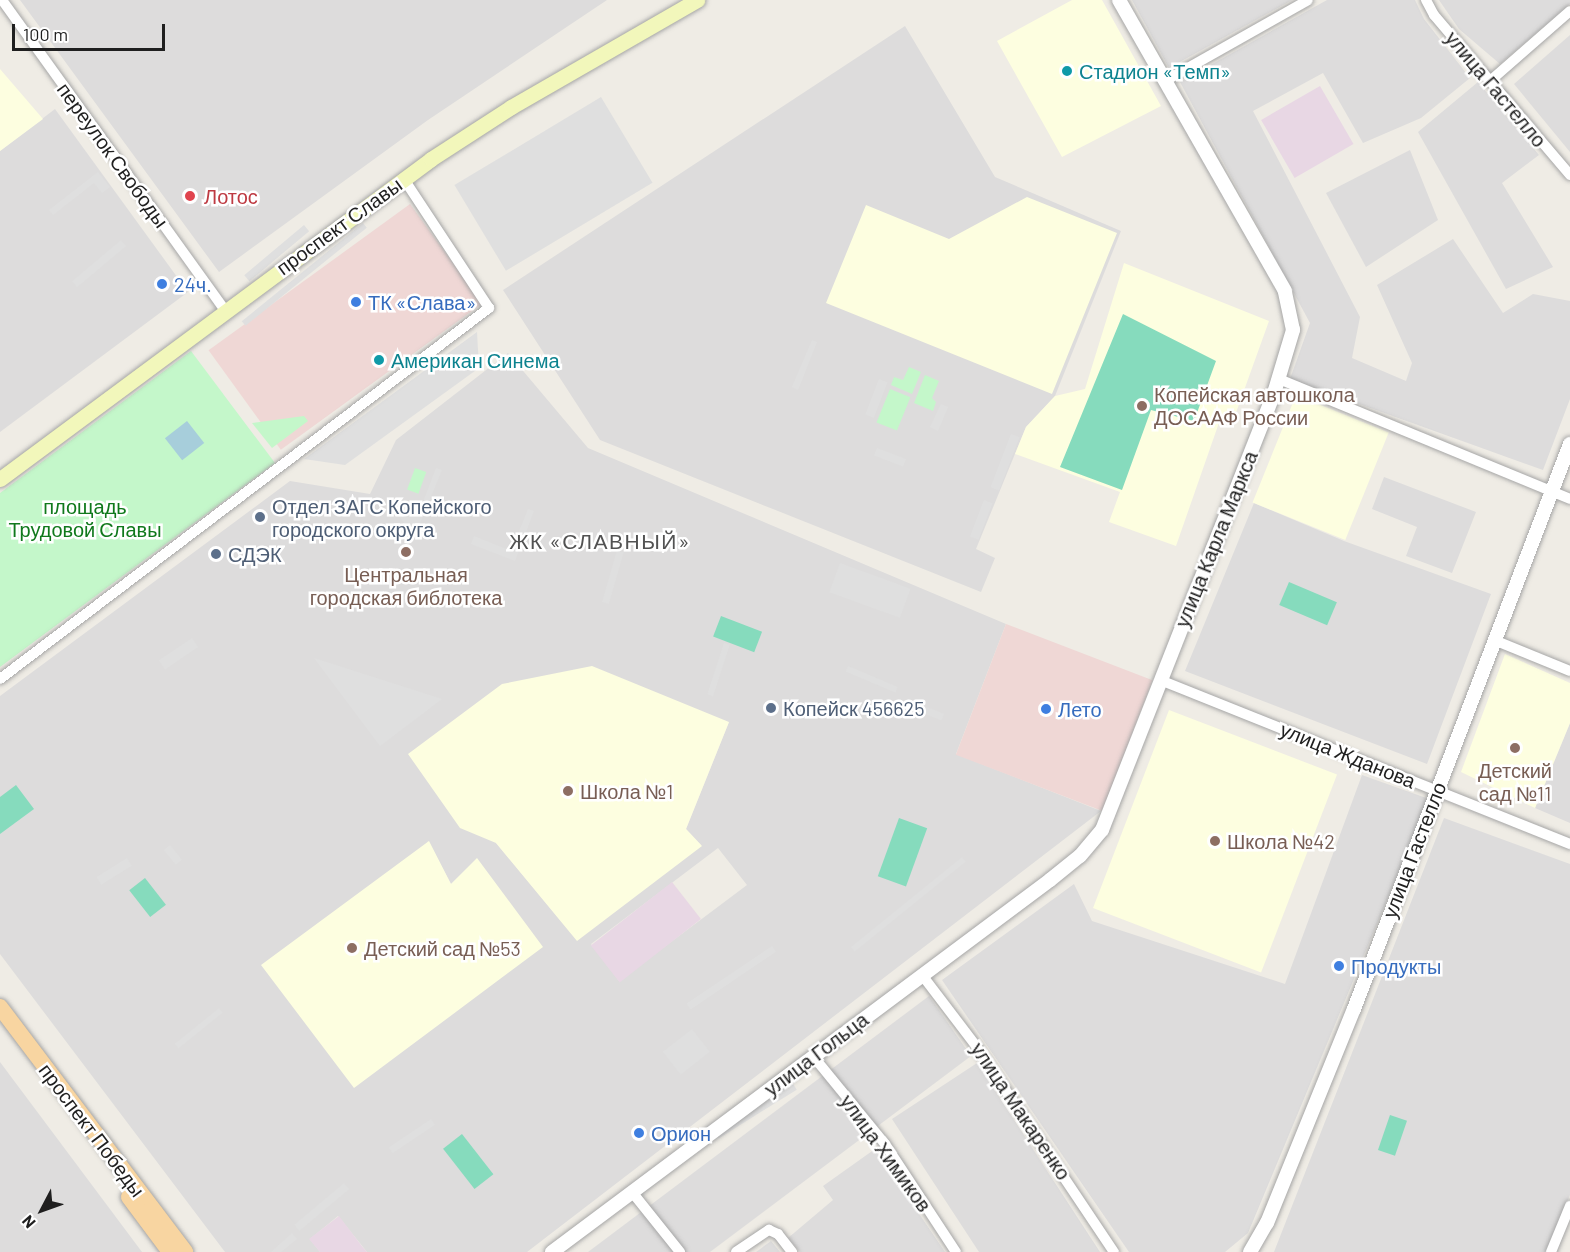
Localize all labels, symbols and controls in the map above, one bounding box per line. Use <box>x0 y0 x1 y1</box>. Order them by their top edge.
scale bar <box>15 12 168 50</box>
text: 100 m <box>23 23 68 45</box>
street label: улица Гастелло <box>1441 26 1551 152</box>
place label: Стадион «Темп» <box>1079 59 1231 83</box>
marker: Стадион «Темп» <box>1060 64 1074 78</box>
street label: переулок Свободы <box>52 78 174 232</box>
street label: проспект Славы <box>272 172 406 280</box>
place label: Лотос <box>204 184 258 208</box>
marker: Лотос <box>181 187 199 205</box>
place label: 24ч. <box>174 272 212 296</box>
marker: 24ч. <box>155 277 169 291</box>
place label: ТК «Слава» <box>368 290 476 314</box>
marker: ТК «Слава» <box>349 295 363 309</box>
place label: Американ Синема <box>391 348 560 372</box>
marker: Американ Синема <box>372 353 386 367</box>
place label: Копейская автошкола ДОСААФ России <box>1154 382 1355 429</box>
marker: Копейская автошкола ДОСААФ России <box>1135 399 1149 413</box>
street label: улица Карла Маркса <box>1170 447 1262 631</box>
park label: площадь Трудовой Славы <box>8 494 162 541</box>
place label: Отдел ЗАГС Копейского городского округа <box>272 494 492 541</box>
marker: Отдел ЗАГС Копейского городского округа <box>253 510 267 524</box>
district label: ЖК «СЛАВНЫЙ» <box>509 528 691 554</box>
place label: СДЭК <box>228 542 282 566</box>
marker: Центральная городская библотека <box>399 545 413 559</box>
marker: СДЭК <box>209 547 223 561</box>
place label: Центральная городская библотека <box>310 562 502 609</box>
place label: Копейск 456625 <box>783 696 925 720</box>
place label: Лето <box>1058 697 1102 721</box>
marker: Копейск 456625 <box>764 701 778 715</box>
marker: Лето <box>1039 702 1053 716</box>
street label: улица Жданова <box>1277 717 1419 793</box>
marker: Детский сад №11 <box>1508 741 1522 755</box>
place label: Детский сад №11 <box>1478 758 1552 805</box>
place label: Школа №1 <box>580 779 673 803</box>
street label: улица Гастелло <box>1377 779 1451 921</box>
marker: Школа №1 <box>561 784 575 798</box>
place label: Школа №42 <box>1227 829 1335 853</box>
marker: Школа №42 <box>1208 834 1222 848</box>
place label: Детский сад №53 <box>364 936 521 960</box>
marker: Детский сад №53 <box>345 941 359 955</box>
place label: Продукты <box>1351 954 1441 978</box>
marker: Продукты <box>1332 959 1346 973</box>
street label: улица Гольца <box>759 1007 873 1101</box>
street label: улица Макаренко <box>966 1038 1076 1184</box>
street label: проспект Победы <box>34 1059 150 1201</box>
street label: улица Химиков <box>835 1090 937 1216</box>
place label: Орион <box>651 1121 711 1145</box>
marker: Орион <box>632 1126 646 1140</box>
north arrow <box>12 1180 72 1240</box>
text: N <box>17 1212 39 1232</box>

